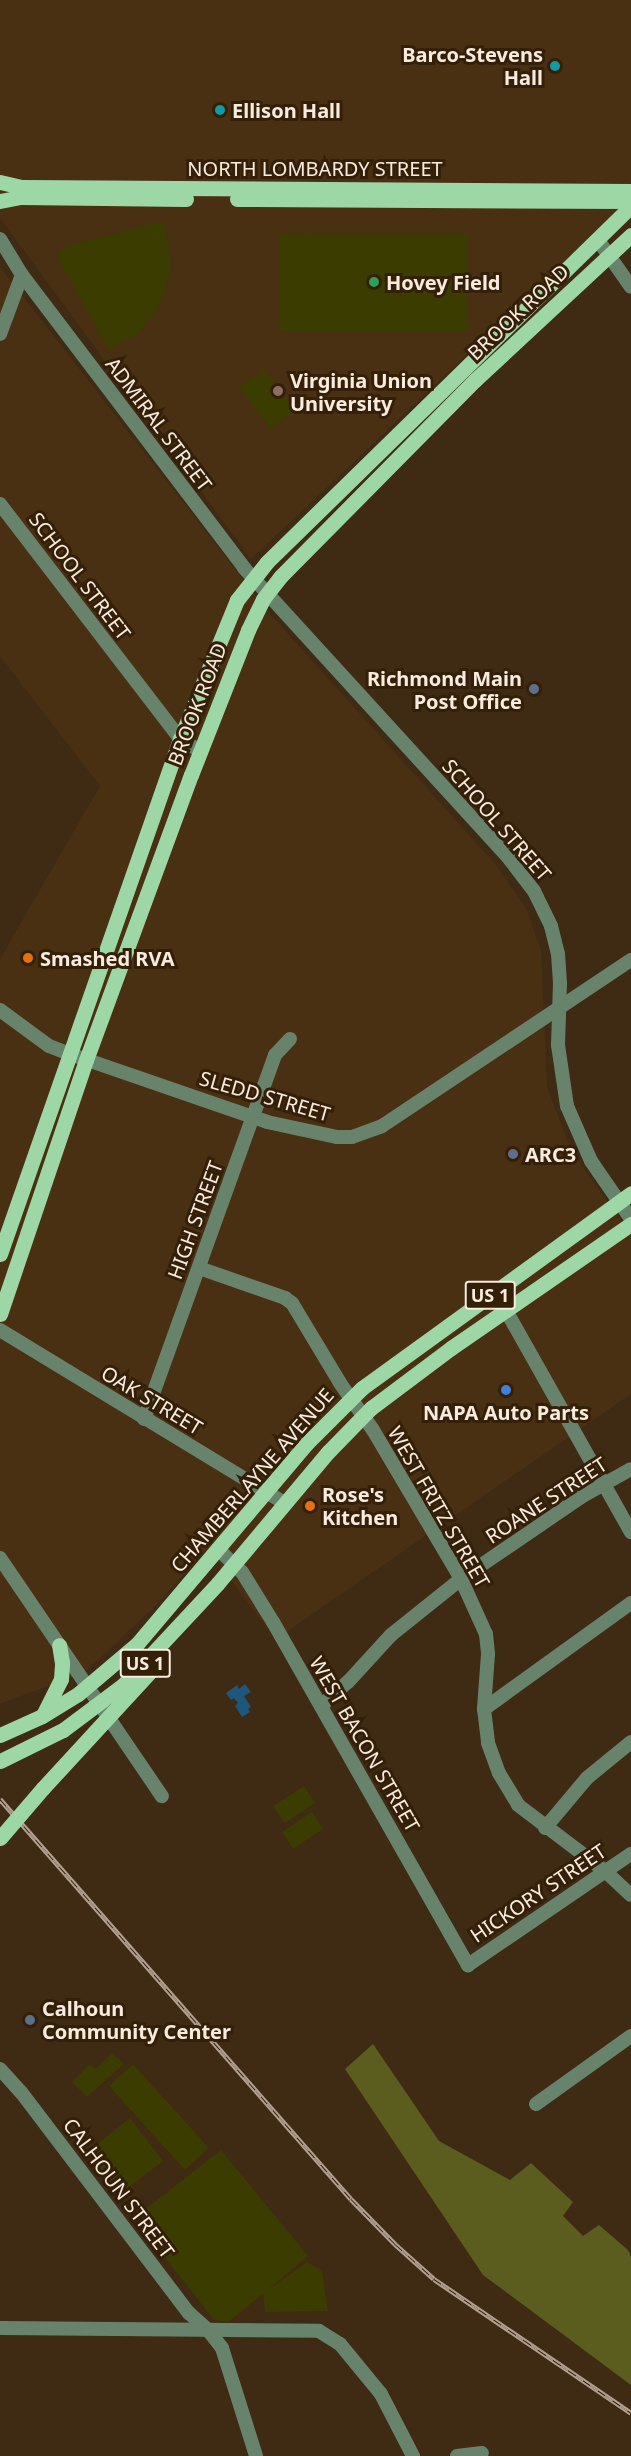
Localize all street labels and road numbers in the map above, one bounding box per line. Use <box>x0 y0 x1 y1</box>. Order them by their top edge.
street label: NORTH LOMBARDY STREET <box>187 156 443 180</box>
street label: BROOK ROAD <box>463 259 573 365</box>
street label: ADMIRAL STREET <box>101 352 217 496</box>
street label: SCHOOL STREET <box>24 508 136 644</box>
street label: BROOK ROAD <box>163 639 231 769</box>
street label: SCHOOL STREET <box>438 754 556 886</box>
street label: SLEDD STREET <box>197 1066 333 1126</box>
street label: HIGH STREET <box>163 1158 227 1282</box>
road number: US 1 <box>464 1280 516 1310</box>
street label: OAK STREET <box>97 1360 207 1440</box>
street label: CHAMBERLAYNE AVENUE <box>166 1383 338 1577</box>
street label: WEST FRITZ STREET <box>383 1422 495 1592</box>
street label: ROANE STREET <box>481 1452 611 1548</box>
road number: US 1 <box>120 1648 170 1678</box>
street label: WEST BACON STREET <box>305 1652 425 1836</box>
street label: HICKORY STREET <box>466 1839 610 1947</box>
street label: CALHOUN STREET <box>58 2113 180 2263</box>

